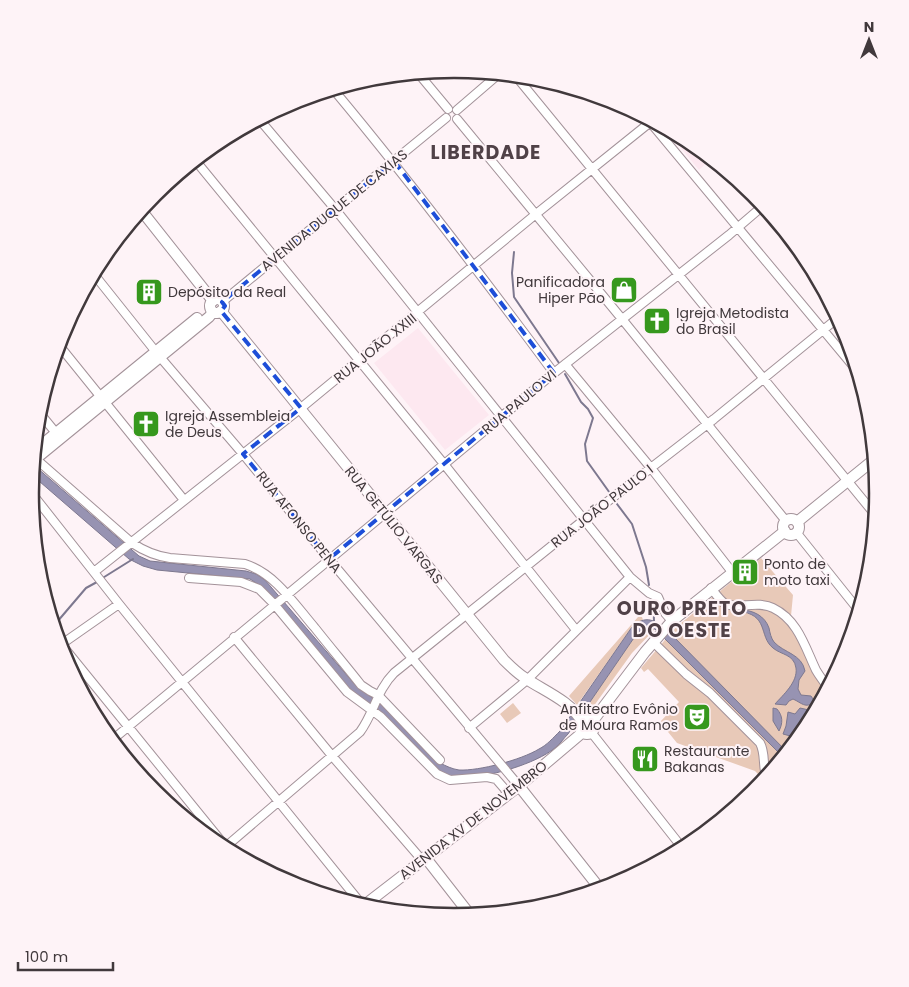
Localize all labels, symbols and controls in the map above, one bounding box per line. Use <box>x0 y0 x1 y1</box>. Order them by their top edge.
north arrow <box>844 15 894 65</box>
text: N <box>864 17 874 37</box>
district label: LIBERDADE <box>431 139 541 166</box>
street label: AVENIDA DUQUE DE CAXIAS <box>256 144 412 276</box>
place label: Panificadora Hiper Pão <box>516 272 605 308</box>
shop icon: Panificadora Hiper Pão <box>609 275 639 305</box>
building icon: Depósito da Real <box>134 277 164 307</box>
place label: Depósito da Real <box>168 282 286 302</box>
place label: Igreja Metodista do Brasil <box>676 303 789 339</box>
church icon: Igreja Metodista do Brasil <box>642 306 672 336</box>
street label: RUA JOÃO XXIII <box>329 308 421 388</box>
street label: RUA PAULO VI <box>477 365 561 439</box>
place label: Igreja Assembleia de Deus <box>165 406 290 442</box>
church icon: Igreja Assembleia de Deus <box>131 409 161 439</box>
street label: RUA JOÃO PAULO I <box>547 460 657 552</box>
street label: RUA GETÚLIO VARGAS <box>340 462 448 588</box>
street label: RUA AFONSO PENA <box>252 467 346 577</box>
place label: Ponto de moto taxi <box>764 554 830 590</box>
building icon: Ponto de moto taxi <box>730 557 760 587</box>
district label: OURO PRETO DO OESTE <box>617 595 747 644</box>
place label: Anfiteatro Evônio de Moura Ramos <box>559 699 678 735</box>
theatre icon: Anfiteatro Evônio de Moura Ramos <box>682 702 712 732</box>
place label: Restaurante Bakanas <box>664 741 750 777</box>
restaurant icon: Restaurante Bakanas <box>630 744 660 774</box>
street label: AVENIDA XV DE NOVEMBRO <box>395 756 551 884</box>
scale bar <box>18 940 112 972</box>
text: 100 m <box>25 946 68 967</box>

